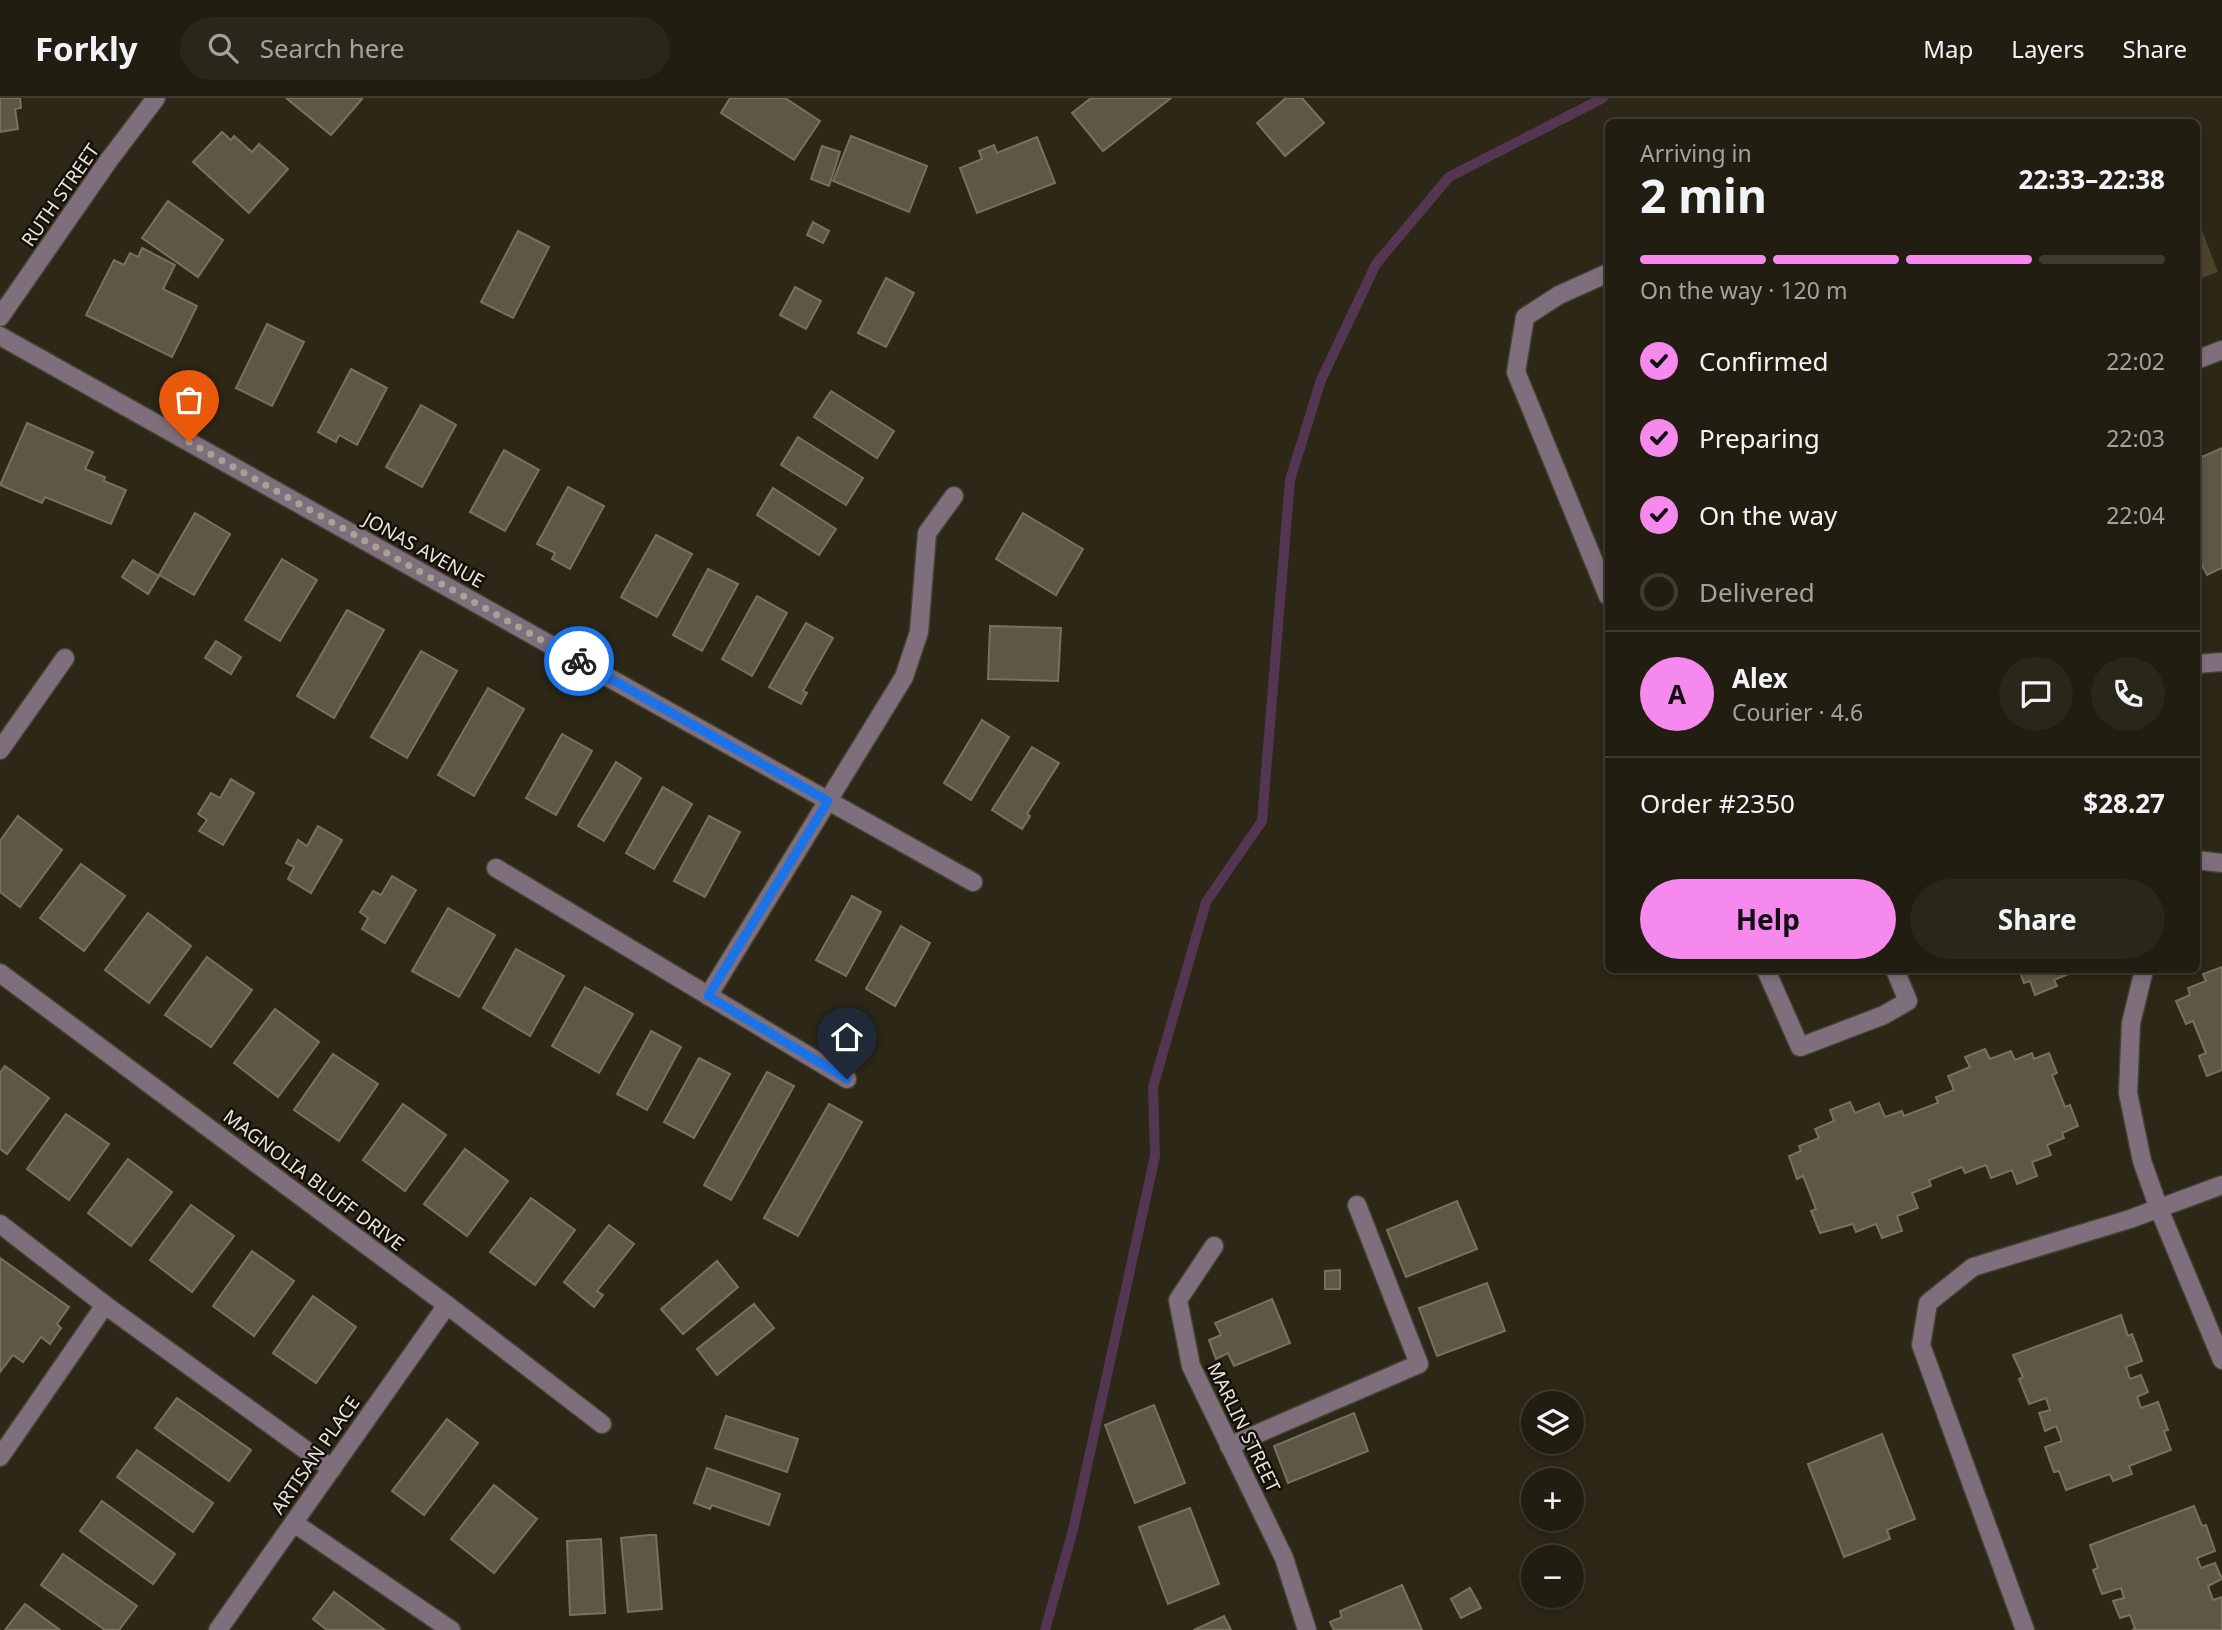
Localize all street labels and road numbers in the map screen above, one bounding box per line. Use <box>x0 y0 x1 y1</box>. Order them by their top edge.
street label: RUTH STREET <box>15 138 105 252</box>
street label: JONAS AVENUE <box>357 505 489 594</box>
street label: MAGNOLIA BLUFF DRIVE <box>218 1103 410 1257</box>
street label: MARLIN STREET <box>1201 1358 1287 1497</box>
street label: ARTISAN PLACE <box>265 1391 365 1519</box>

